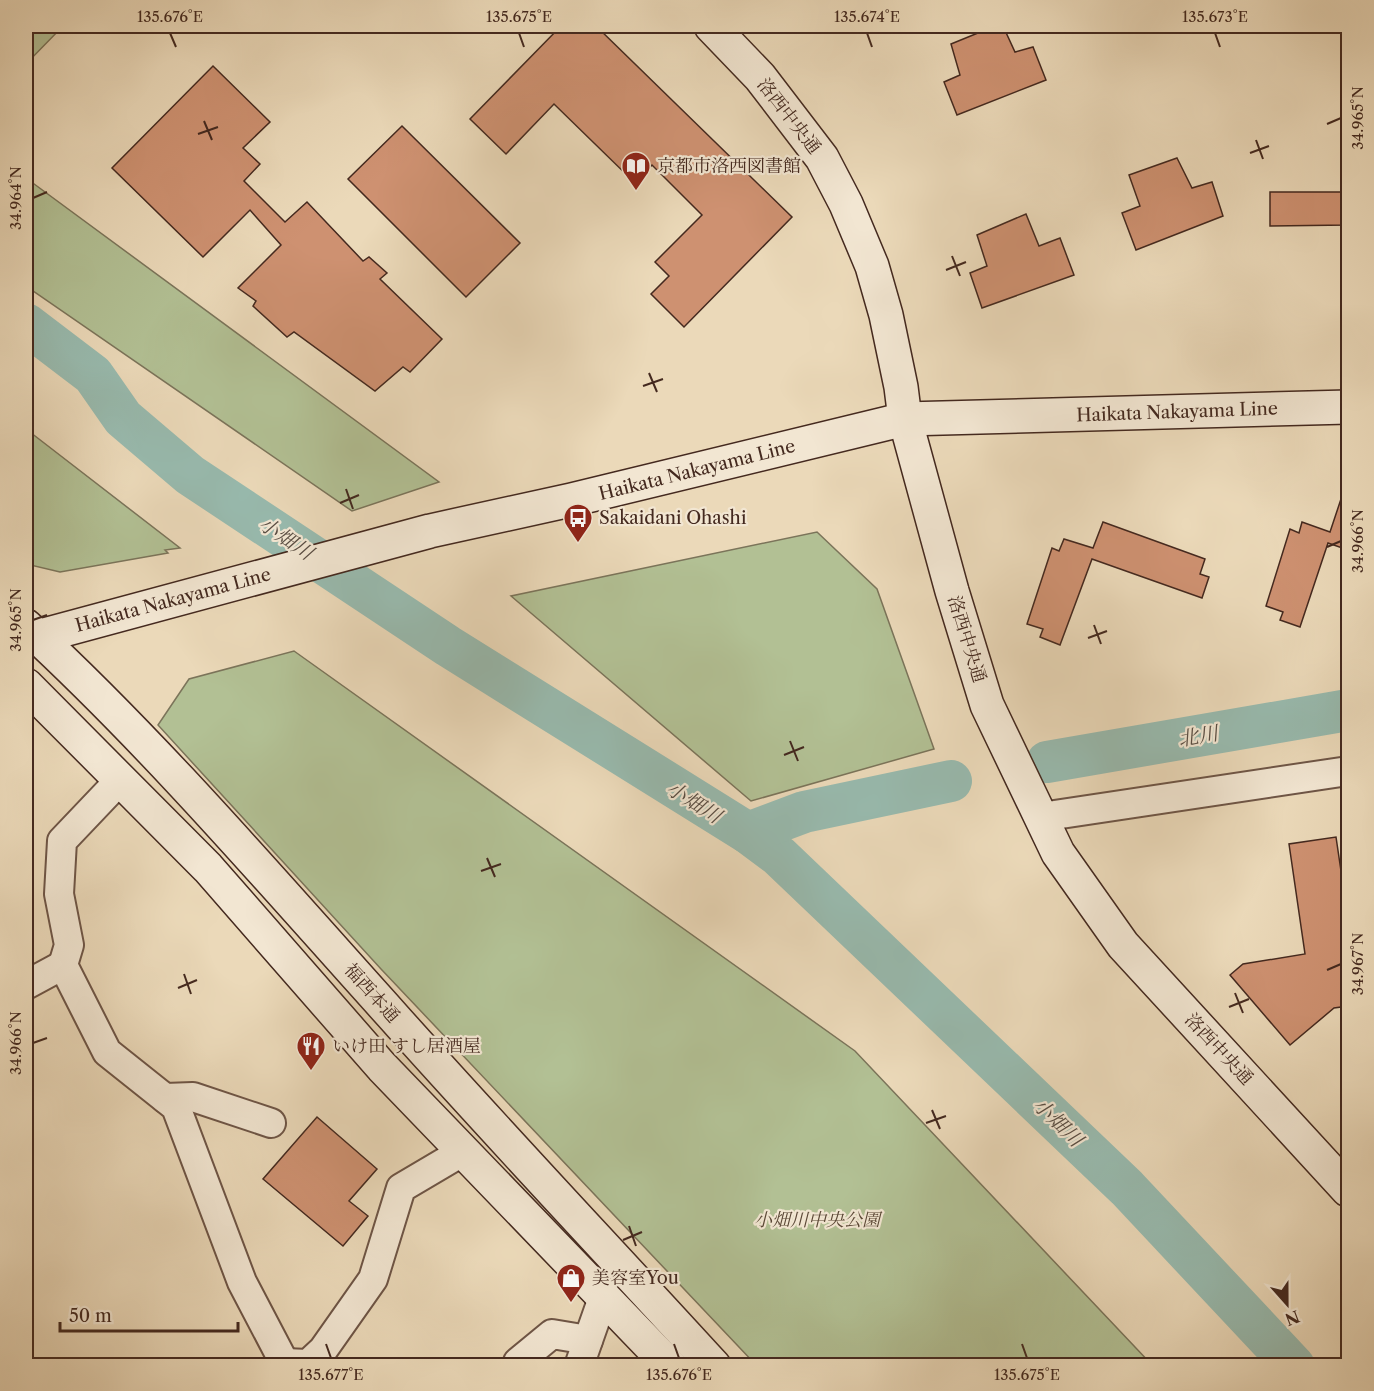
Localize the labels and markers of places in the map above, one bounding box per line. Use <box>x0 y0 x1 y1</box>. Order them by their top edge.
library icon: 京都市洛西図書館 <box>620 150 652 192</box>
place label: 京都市洛西図書館 <box>657 155 801 177</box>
bus stop icon: Sakaidani Ohashi <box>562 502 594 544</box>
place label: Sakaidani Ohashi <box>599 507 747 529</box>
restaurant icon: いけ田 すし居酒屋 <box>295 1030 327 1072</box>
place label: いけ田 すし居酒屋 <box>332 1035 481 1057</box>
shop icon: 美容室You <box>555 1262 587 1304</box>
place label: 美容室You <box>592 1267 679 1289</box>

